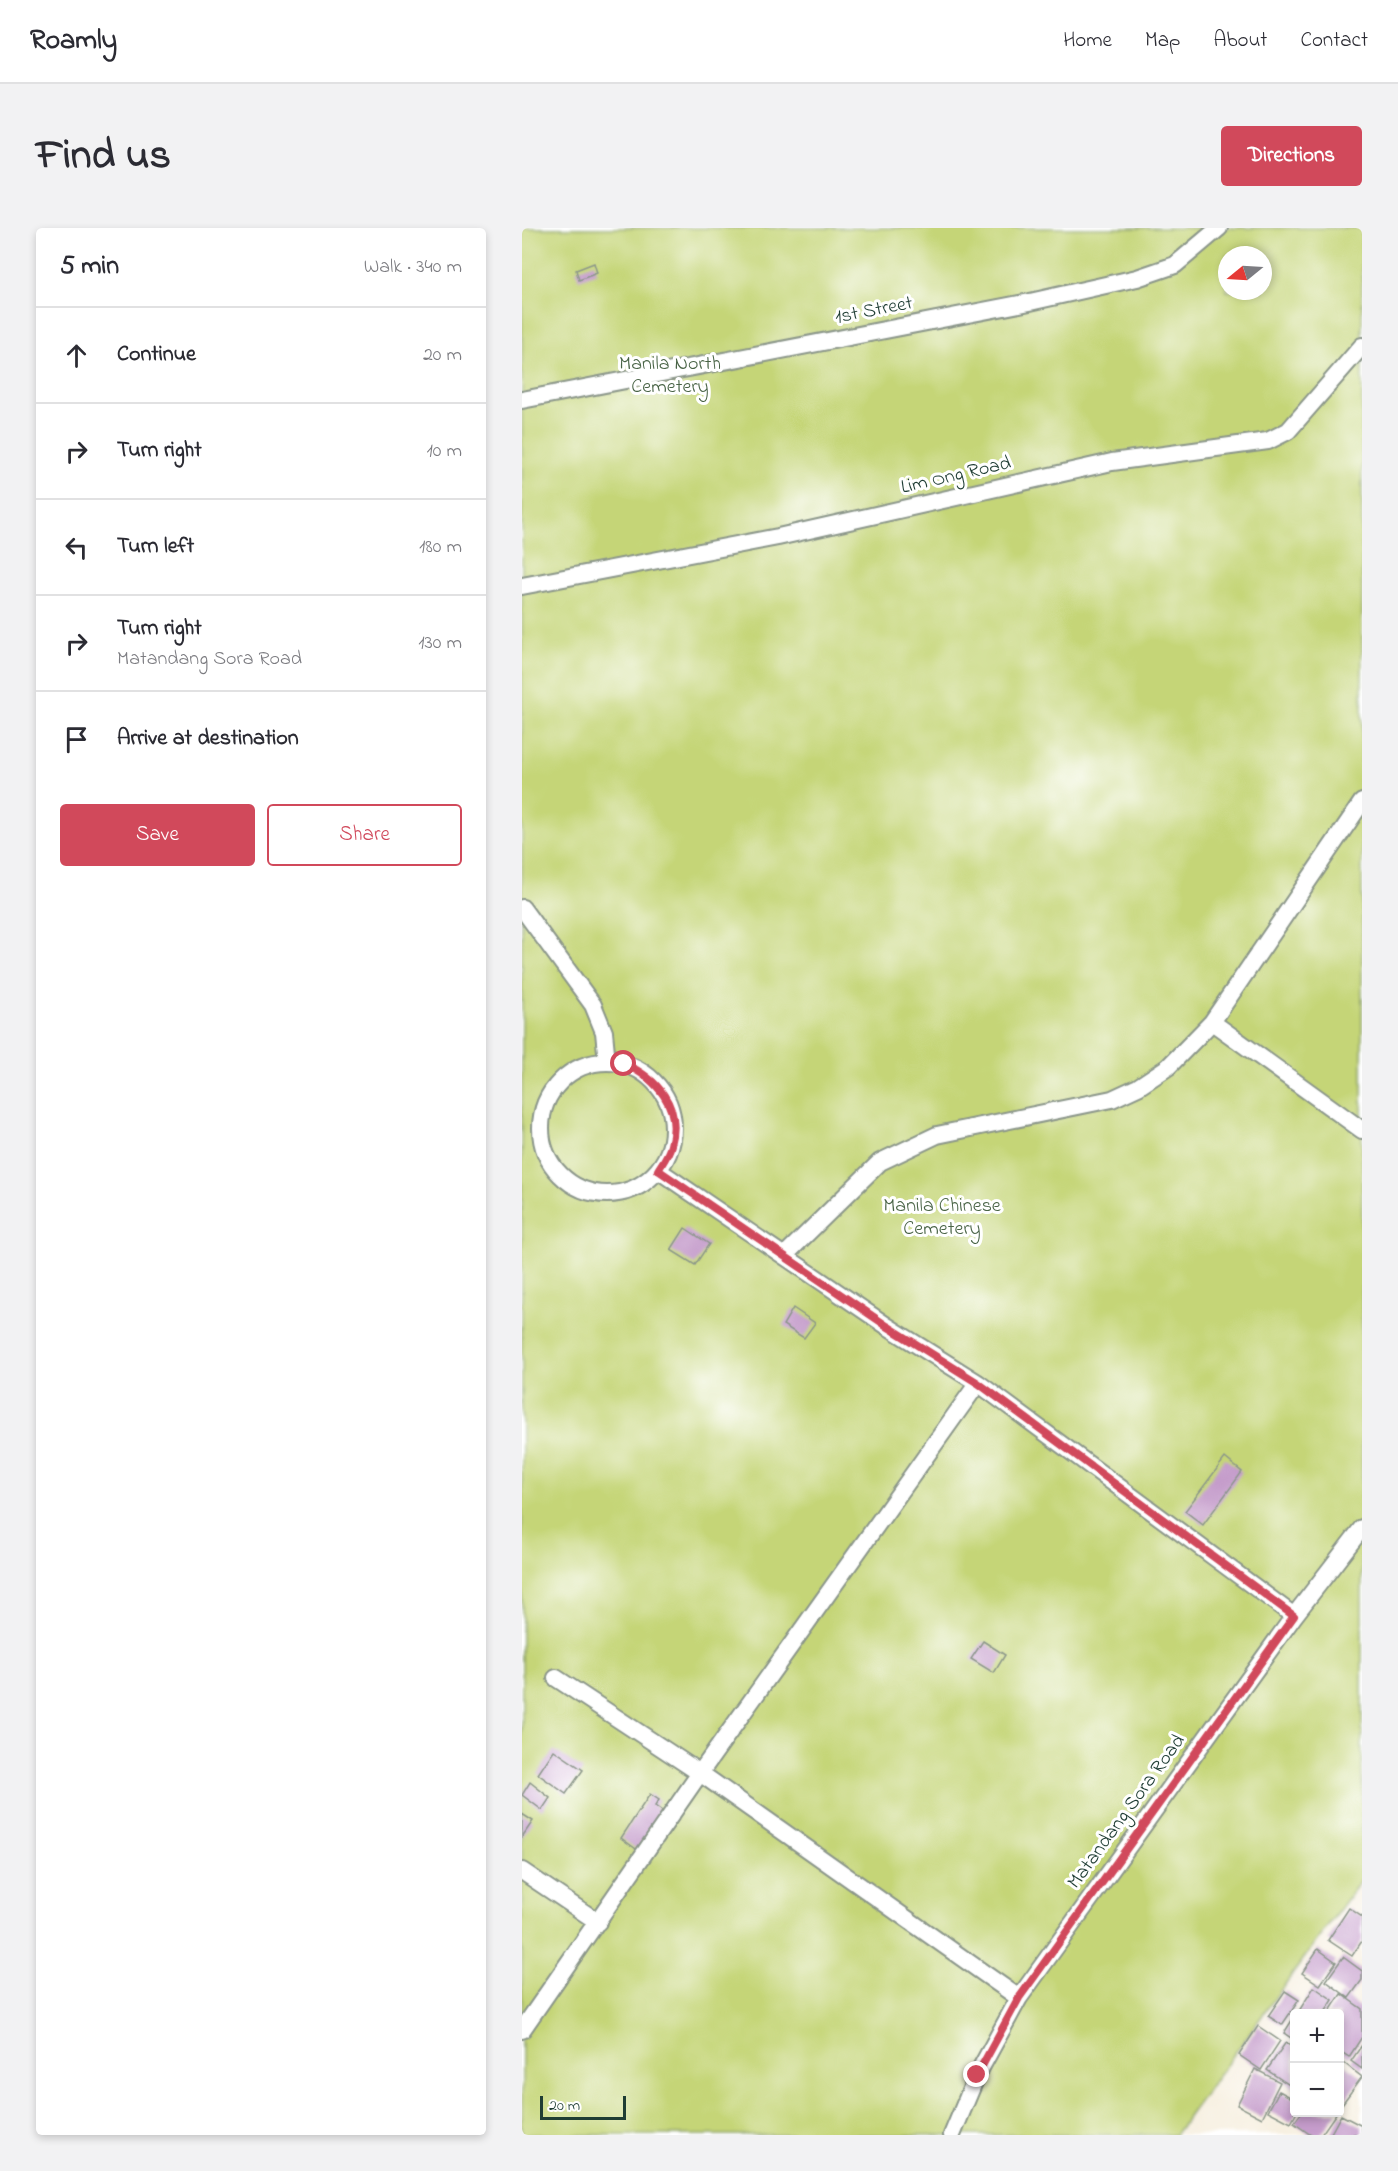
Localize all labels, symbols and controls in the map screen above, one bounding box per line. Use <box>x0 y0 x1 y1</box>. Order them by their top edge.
text: Roamly <box>30 21 117 62</box>
text: Home <box>1063 26 1112 56</box>
text: Map <box>1145 26 1180 56</box>
text: About <box>1213 26 1267 56</box>
text: Contact <box>1300 26 1368 56</box>
text: Find us <box>36 126 171 187</box>
button: Directions <box>1221 126 1362 186</box>
north arrow <box>1218 246 1272 300</box>
text: 5 min <box>60 248 119 286</box>
text: Walk · 340 m <box>364 253 462 282</box>
street label: 1st Street <box>833 289 916 333</box>
icon: ahead <box>60 339 93 372</box>
text: Continue <box>117 339 196 371</box>
text: 20 m <box>423 341 462 370</box>
park label: Manila North Cemetery <box>619 350 721 402</box>
icon: right <box>60 435 93 468</box>
text: Turn right <box>117 435 202 467</box>
text: 10 m <box>426 437 462 466</box>
street label: Lim Ong Road <box>898 449 1014 504</box>
icon: left <box>60 531 93 564</box>
text: Turn left <box>117 531 194 563</box>
text: 180 m <box>419 533 462 562</box>
text: Turn right <box>117 613 202 645</box>
icon: right <box>60 627 93 660</box>
text: 130 m <box>418 629 462 658</box>
text: Matandang Sora Road <box>117 645 302 674</box>
icon: arrive <box>60 723 93 756</box>
text: Arrive at destination <box>117 723 299 755</box>
button: Save <box>60 804 255 866</box>
button: Share <box>267 804 462 866</box>
route start <box>610 1050 636 1076</box>
park label: Manila Chinese Cemetery <box>883 1192 1001 1244</box>
street label: Matandang Sora Road <box>1061 1729 1194 1896</box>
map controls <box>1290 2009 1344 2117</box>
button: + <box>1290 2009 1344 2063</box>
route end <box>963 2061 989 2087</box>
button: − <box>1290 2063 1344 2117</box>
scale bar <box>540 2093 626 2120</box>
text: 20 m <box>549 2094 580 2118</box>

